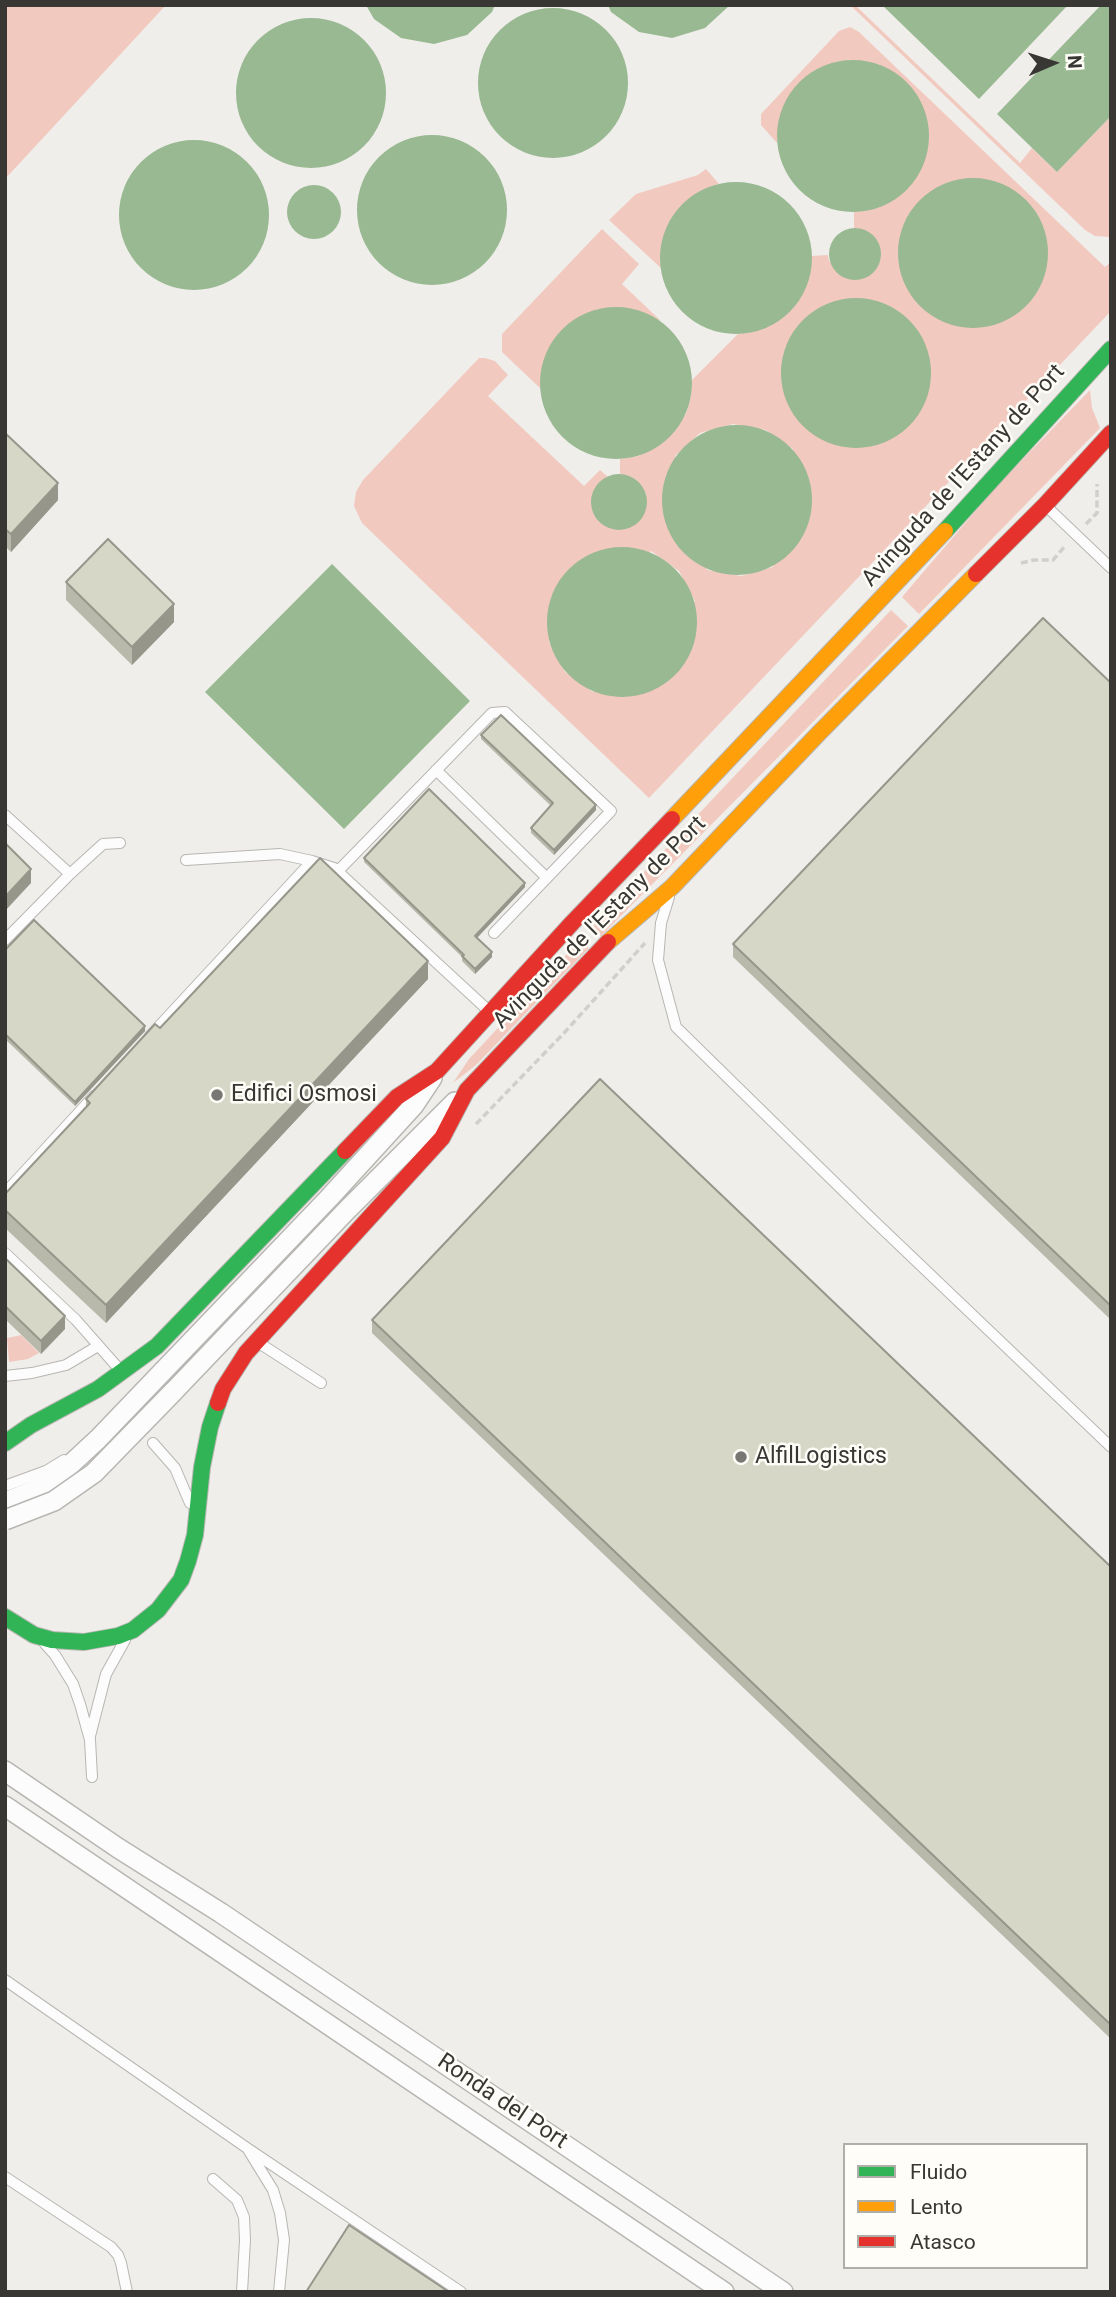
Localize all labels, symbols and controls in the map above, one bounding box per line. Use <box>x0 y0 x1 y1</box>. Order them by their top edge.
north arrow <box>1018 28 1088 98</box>
text: N <box>1063 55 1086 69</box>
street label: Avinguda de l'Estany de Port <box>857 359 1071 593</box>
street label: Avinguda de l'Estany de Port <box>488 811 712 1035</box>
place label: Edifici Osmosi <box>231 1081 377 1109</box>
marker: Edifici Osmosi <box>209 1087 225 1103</box>
place label: AlfilLogistics <box>755 1443 887 1471</box>
marker: AlfilLogistics <box>733 1449 749 1465</box>
street label: Ronda del Port <box>432 2048 572 2156</box>
legend <box>843 2143 1088 2269</box>
text: Fluido <box>910 2160 967 2184</box>
text: Lento <box>910 2195 963 2219</box>
text: Atasco <box>910 2230 976 2254</box>

